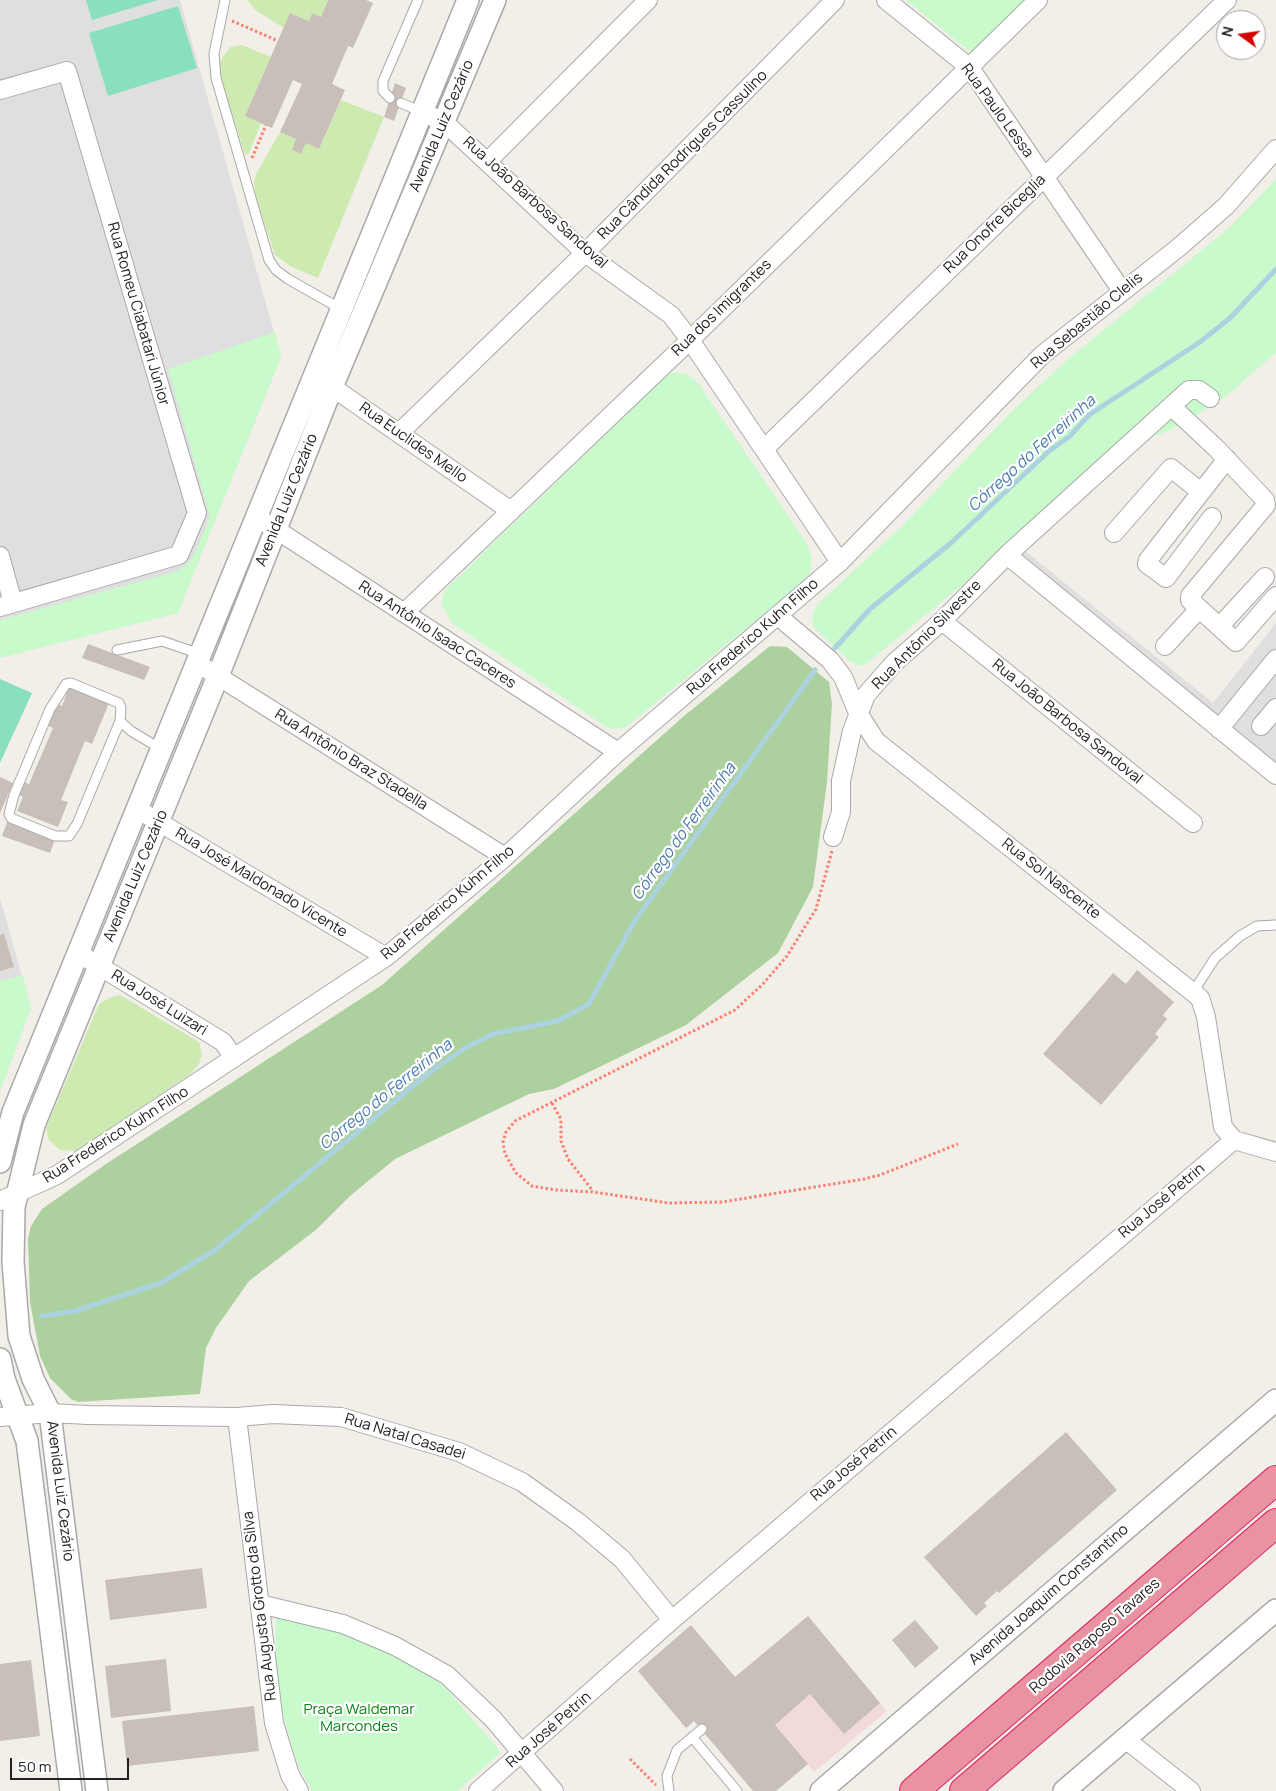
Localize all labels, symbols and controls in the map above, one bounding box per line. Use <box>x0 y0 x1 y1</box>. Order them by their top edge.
north arrow <box>1216 10 1266 60</box>
text: N <box>1216 24 1237 39</box>
street label: Avenida Luiz Cezário <box>406 57 478 195</box>
street label: Rua Paulo Lessa <box>957 61 1037 161</box>
street label: Rua Cândida Rodrigues Cassulino <box>595 67 771 243</box>
street label: Rua João Barbosa Sandoval <box>459 133 611 273</box>
street label: Rua Onofre Biceglia <box>940 171 1050 277</box>
street label: Rua Romeu Ciabatari Júnior <box>103 220 173 408</box>
street label: Rua dos Imigrantes <box>668 256 776 360</box>
street label: Rua Sebastião Clelis <box>1027 269 1147 373</box>
water label: Córrego do Ferreirinha <box>964 392 1100 516</box>
street label: Rua Euclides Mello <box>355 399 471 487</box>
street label: Avenida Luiz Cezário <box>252 431 322 569</box>
street label: Rua Frederico Kuhn Filho <box>684 575 822 699</box>
street label: Rua Antônio Isaac Caceres <box>355 577 519 693</box>
street label: Rua Antônio Silvestre <box>869 577 985 693</box>
street label: Rua João Barbosa Sandoval <box>988 656 1146 788</box>
street label: Rua Antônio Braz Stadella <box>271 705 431 815</box>
water label: Córrego do Ferreirinha <box>628 760 740 904</box>
street label: Avenida Luiz Cezário <box>100 807 172 945</box>
street label: Rua José Maldonado Vicente <box>172 824 350 942</box>
street label: Rua Sol Nascente <box>998 835 1104 923</box>
street label: Rua Frederico Kuhn Filho <box>378 842 518 964</box>
street label: Rua José Luizari <box>108 966 210 1040</box>
water label: Córrego do Ferreirinha <box>316 1036 456 1154</box>
street label: Rua Frederico Kuhn Filho <box>40 1083 192 1187</box>
street label: Rua José Petrin <box>1115 1160 1209 1242</box>
street label: Rua Natal Casadei <box>342 1410 468 1464</box>
street label: Avenida Luiz Cezário <box>42 1420 78 1562</box>
street label: Rua José Petrin <box>807 1423 901 1505</box>
street label: Rua Augusta Grotto da Silva <box>239 1510 281 1702</box>
street label: Avenida Joaquim Constantino <box>966 1521 1132 1669</box>
street label: Rodovia Raposo Tavares <box>1026 1574 1164 1698</box>
street label: Rua José Petrin <box>503 1688 595 1772</box>
park label: Praça Waldemar Marcondes <box>303 1701 415 1736</box>
scale bar <box>12 1748 131 1780</box>
text: 50 m <box>18 1756 52 1777</box>

